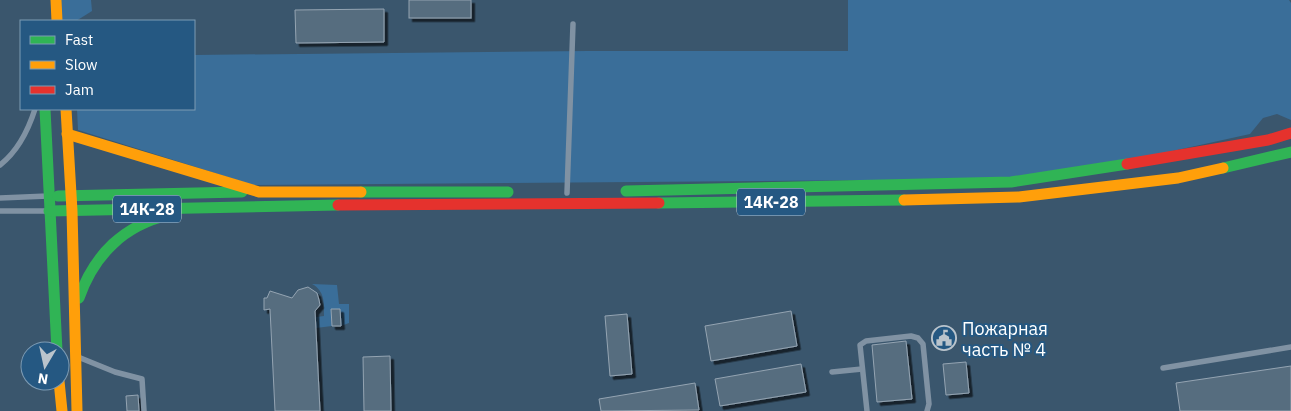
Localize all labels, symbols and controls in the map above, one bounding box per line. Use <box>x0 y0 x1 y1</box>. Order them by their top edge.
legend <box>20 20 195 110</box>
text: Fast <box>65 30 93 49</box>
text: Slow <box>65 55 98 74</box>
text: Jam <box>65 80 94 99</box>
road number: 14К-28 <box>737 188 805 216</box>
road number: 14К-28 <box>113 195 181 222</box>
place label: Пожарная часть № 4 <box>962 317 1048 361</box>
public building icon: Пожарная часть № 4 <box>931 325 957 351</box>
north arrow <box>20 341 70 391</box>
text: N <box>37 369 49 389</box>

